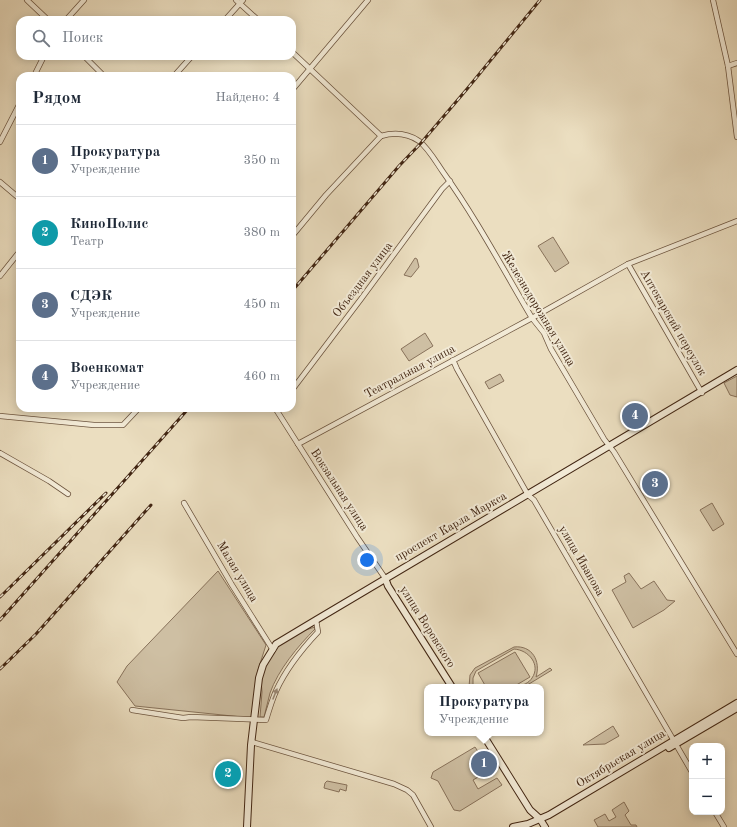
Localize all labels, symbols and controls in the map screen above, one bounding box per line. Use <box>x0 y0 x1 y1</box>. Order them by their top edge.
search box <box>16 16 296 60</box>
icon: search <box>30 27 52 49</box>
text: Поиск <box>62 31 103 46</box>
text: Рядом <box>32 90 81 107</box>
text: Найдено: 4 <box>216 91 280 104</box>
text: Прокуратура <box>70 145 160 160</box>
text: 1 <box>41 154 49 167</box>
text: 350 m <box>243 154 280 167</box>
text: Учреждение <box>70 163 140 176</box>
text: КиноПолис <box>70 217 148 232</box>
text: 2 <box>41 226 49 239</box>
text: 380 m <box>243 226 280 239</box>
text: Театр <box>70 235 104 248</box>
street label: Объездная улица <box>331 240 395 320</box>
street label: Железнодорожная улица <box>499 249 577 369</box>
street label: Аптекарский переулок <box>638 268 708 378</box>
text: СДЭК <box>70 289 112 304</box>
text: 3 <box>41 298 49 311</box>
text: 450 m <box>243 298 280 311</box>
text: Учреждение <box>70 307 140 320</box>
street label: Театральная улица <box>363 343 457 401</box>
text: Военкомат <box>70 361 144 376</box>
text: 4 <box>41 370 49 383</box>
text: 460 m <box>243 370 280 383</box>
text: Учреждение <box>70 379 140 392</box>
pin: 4 <box>622 401 648 431</box>
street label: Вокзальная улица <box>308 447 370 533</box>
pin: 3 <box>642 469 668 499</box>
street label: проспект Карла Маркса <box>393 490 509 564</box>
street label: улица Иванова <box>556 524 606 598</box>
street label: Малая улица <box>214 540 260 604</box>
your location <box>357 550 377 570</box>
street label: улица Воровского <box>397 584 457 670</box>
popup <box>424 684 544 736</box>
one-way arrow <box>273 688 279 700</box>
text: Прокуратура <box>439 695 529 710</box>
text: Учреждение <box>439 713 509 726</box>
street label: Октябрьская улица <box>574 728 668 790</box>
map controls <box>689 743 725 815</box>
button: + <box>689 743 725 779</box>
pin: 1 <box>471 749 497 779</box>
pin: 2 <box>215 759 241 789</box>
button: − <box>689 779 725 815</box>

